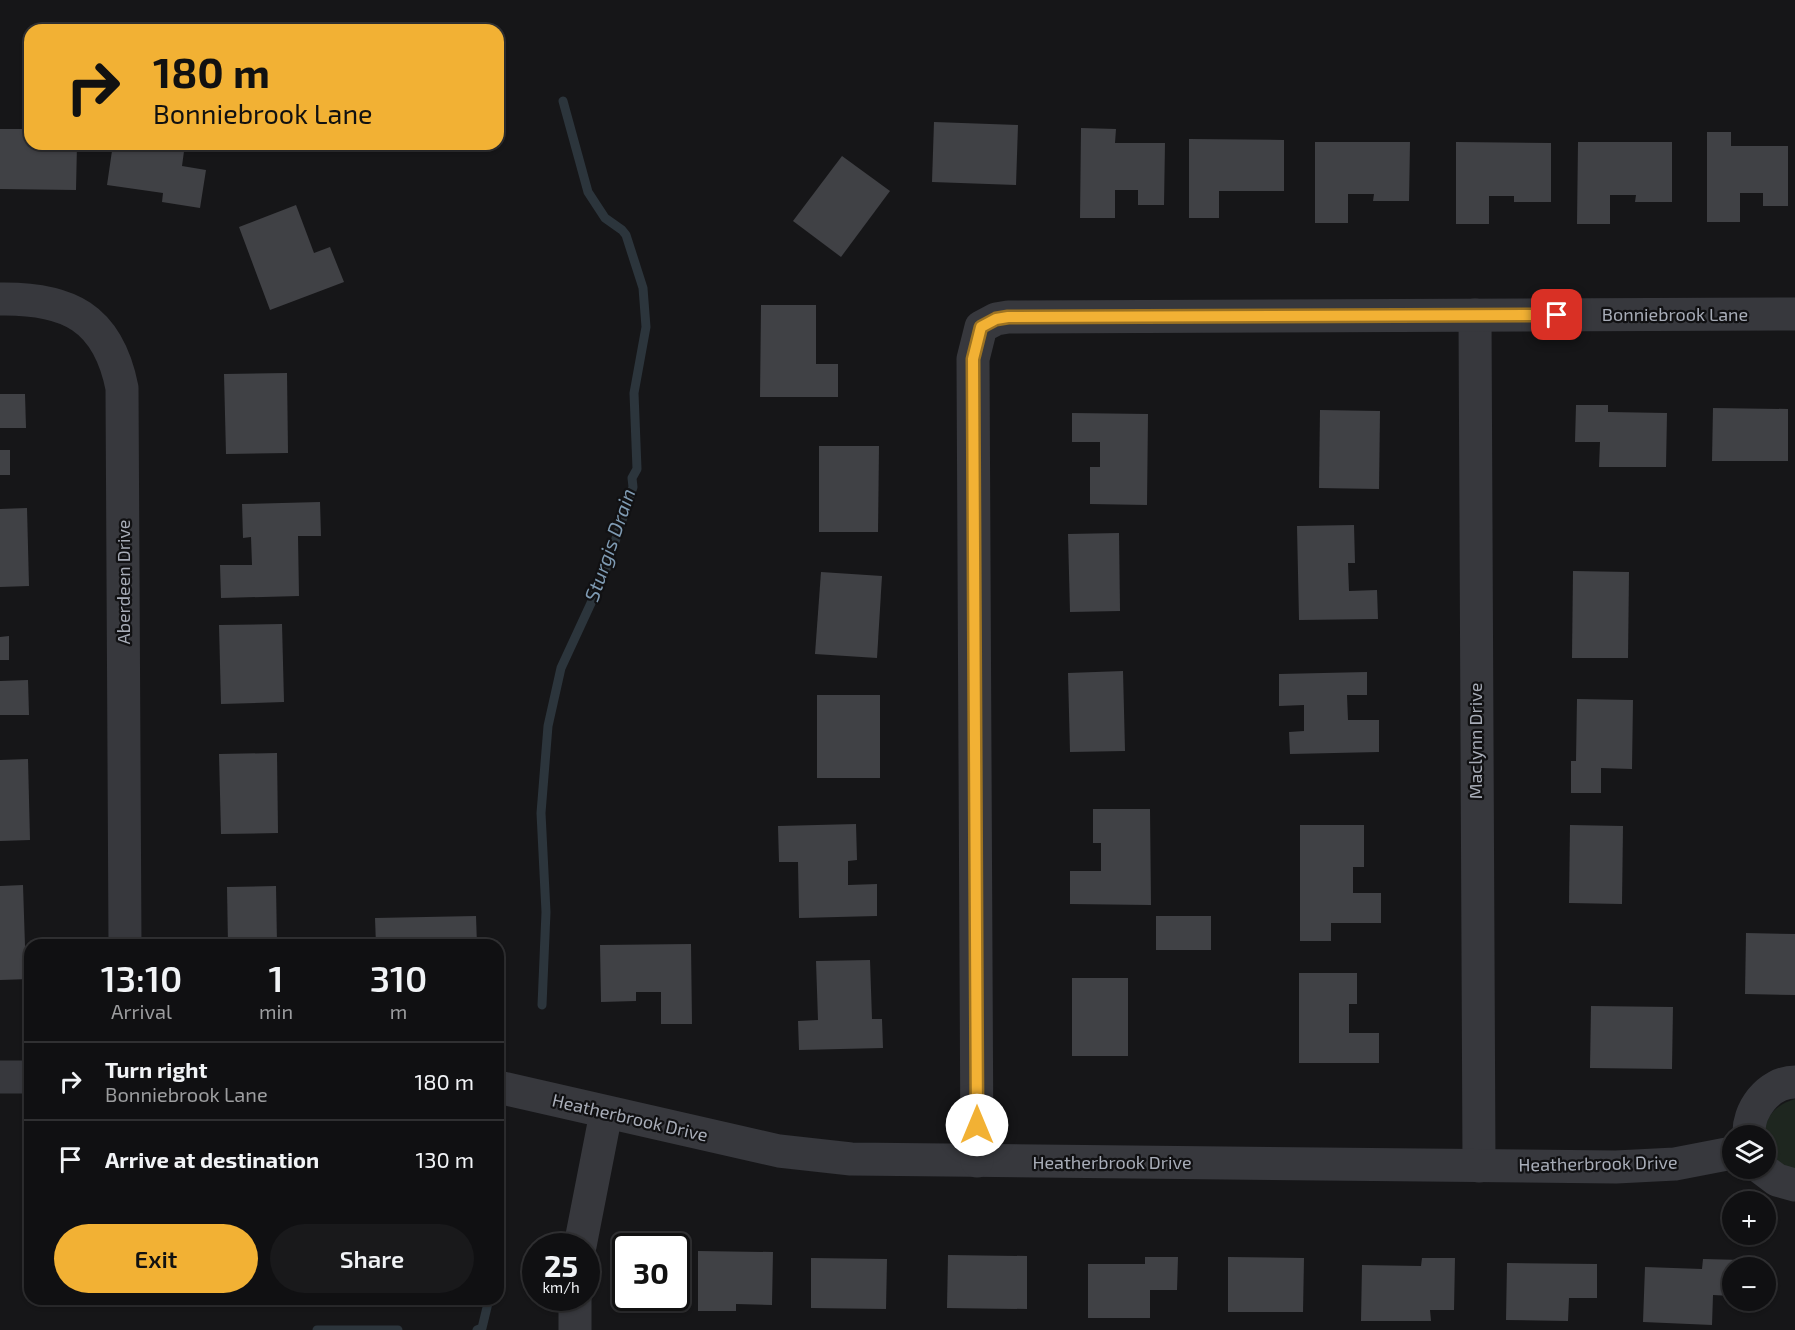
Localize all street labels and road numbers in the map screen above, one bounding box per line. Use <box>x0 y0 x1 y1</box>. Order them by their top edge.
street label: Bonniebrook Lane <box>1602 303 1748 325</box>
street label: Aberdeen Drive <box>112 519 134 645</box>
street label: Maclynn Drive <box>1464 683 1486 799</box>
street label: Heatherbrook Drive <box>550 1088 710 1146</box>
street label: Heatherbrook Drive <box>1032 1151 1192 1173</box>
street label: Heatherbrook Drive <box>1518 1151 1678 1175</box>

